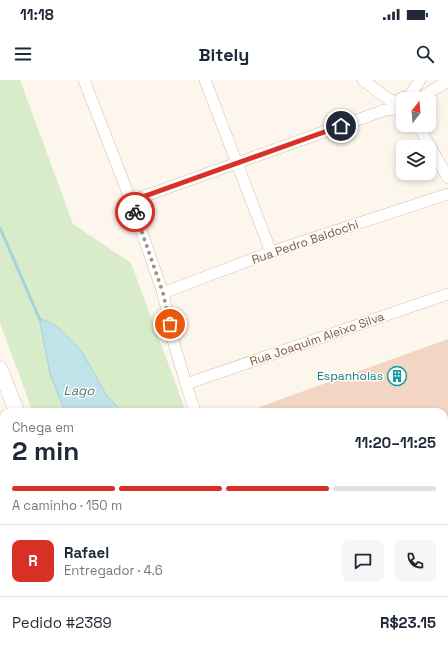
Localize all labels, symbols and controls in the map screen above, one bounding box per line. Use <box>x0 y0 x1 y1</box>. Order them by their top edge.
text: 11:18 <box>20 5 54 24</box>
icon: menu <box>12 43 34 65</box>
text: Bitely <box>199 43 249 66</box>
icon: search <box>414 43 436 65</box>
north arrow <box>396 92 436 132</box>
map controls <box>396 92 436 180</box>
pin <box>324 109 358 143</box>
icon: home <box>330 115 352 137</box>
button: layers <box>396 140 436 180</box>
courier <box>115 192 155 232</box>
icon: bike <box>124 201 146 223</box>
street label: Rua Pedro Baldochi <box>249 216 361 268</box>
pin <box>153 307 187 341</box>
street label: Rua Joaquim Aleixo Silva <box>248 308 386 370</box>
icon: bag <box>159 313 181 335</box>
building icon: Espanholas <box>386 365 408 387</box>
place label: Espanholas <box>317 368 383 384</box>
water label: Lago <box>64 382 95 399</box>
text: Chega em <box>12 419 74 436</box>
text: 11:20–11:25 <box>355 433 436 452</box>
text: 2 min <box>12 434 79 468</box>
text: A caminho · 150 m <box>12 497 122 514</box>
button: chat <box>342 540 384 582</box>
button: phone <box>394 540 436 582</box>
text: Rafael <box>64 543 109 562</box>
text: R <box>28 551 38 570</box>
text: Entregador · 4.6 <box>64 562 163 579</box>
text: Pedido #2389 <box>12 613 112 632</box>
text: R$23.15 <box>380 613 436 632</box>

